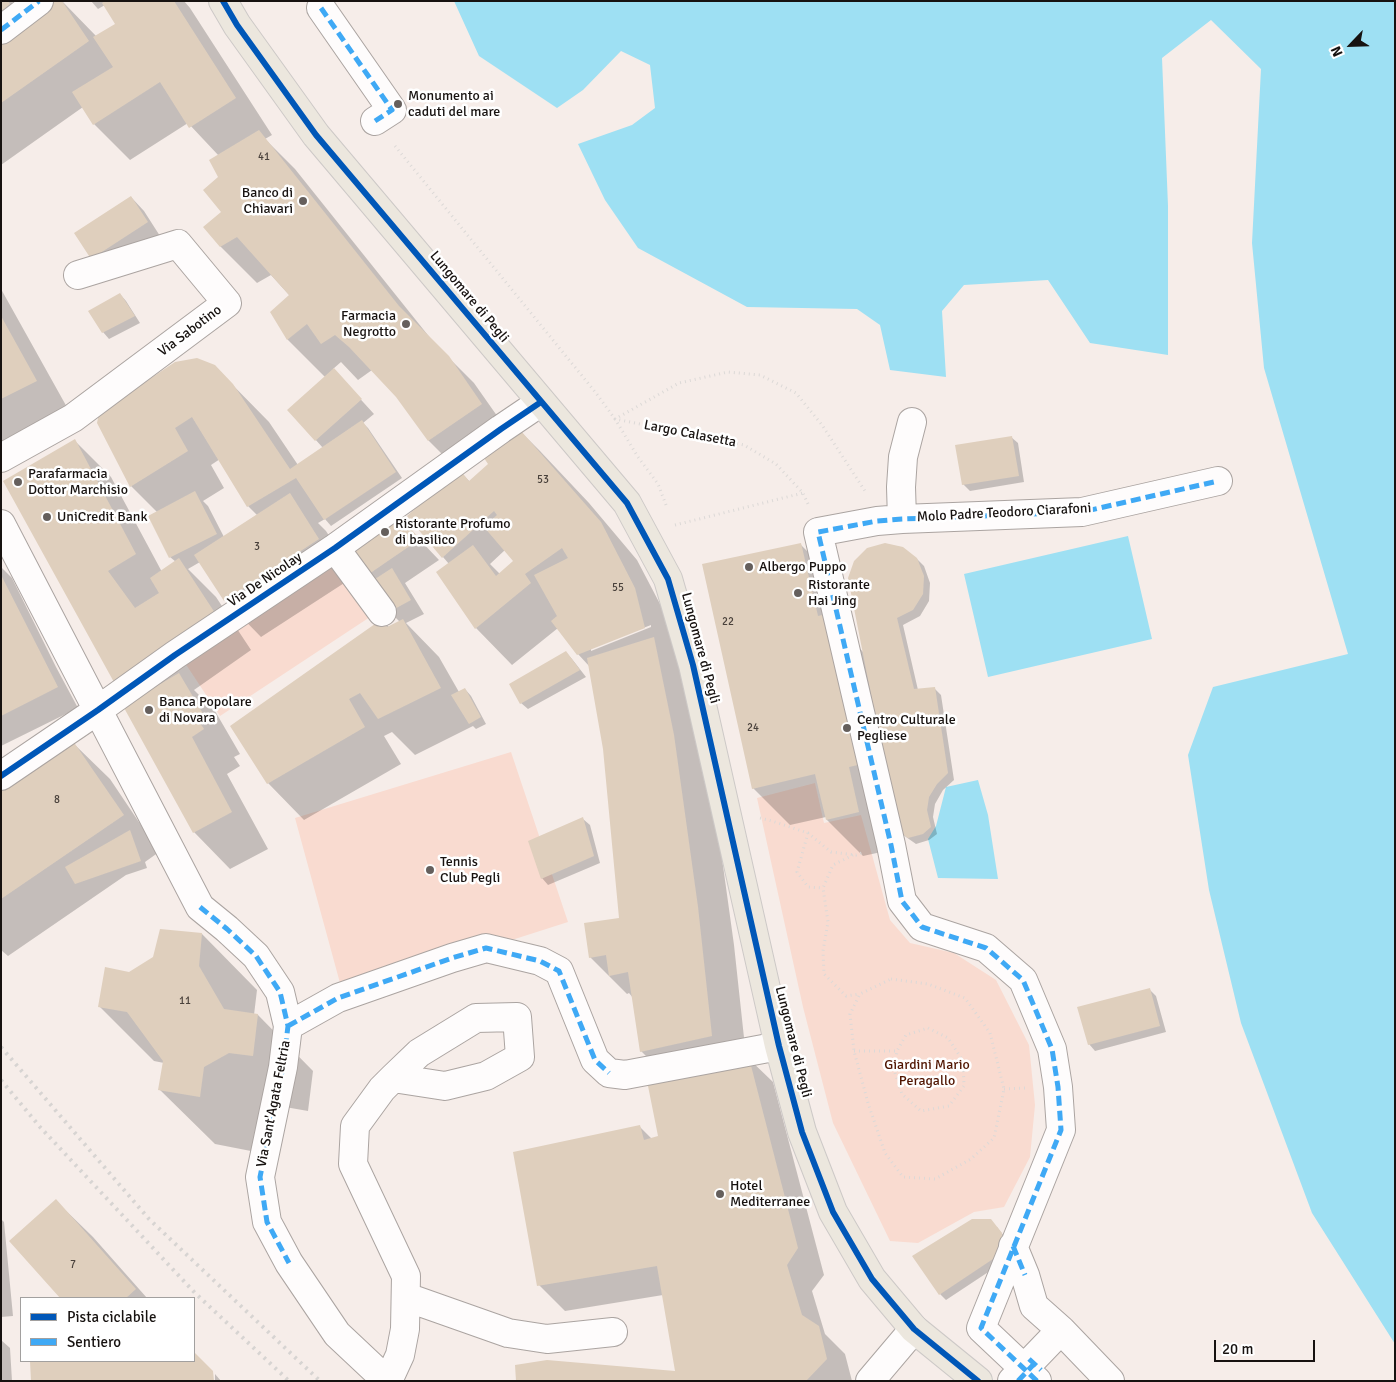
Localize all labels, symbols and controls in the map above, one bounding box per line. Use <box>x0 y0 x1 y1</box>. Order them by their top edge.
north arrow <box>1326 20 1376 70</box>
text: N <box>1327 43 1347 59</box>
place label: Monumento ai caduti del mare <box>408 88 500 120</box>
marker: Monumento ai caduti del mare <box>392 98 404 110</box>
house number: 41 <box>258 150 270 164</box>
place label: Banco di Chiavari <box>242 185 293 218</box>
marker: Banco di Chiavari <box>297 195 309 207</box>
street label: Lungomare di Pegli <box>426 248 512 346</box>
street label: Via Sabotino <box>155 302 225 360</box>
place label: Farmacia Negrotto <box>341 308 396 341</box>
marker: Farmacia Negrotto <box>400 318 412 330</box>
street label: Largo Calasetta <box>642 417 738 451</box>
place label: Parafarmacia Dottor Marchisio <box>28 466 128 498</box>
house number: 53 <box>537 473 549 487</box>
marker: Parafarmacia Dottor Marchisio <box>12 476 24 488</box>
street label: Molo Padre Teodoro Ciarafoni <box>916 500 1092 526</box>
place label: UniCredit Bank <box>57 509 147 525</box>
marker: UniCredit Bank <box>41 511 53 523</box>
place label: Ristorante Profumo di basilico <box>395 516 511 548</box>
marker: Ristorante Profumo di basilico <box>379 526 391 538</box>
house number: 3 <box>254 540 260 554</box>
street label: Via De Nicolay <box>225 549 305 611</box>
place label: Albergo Puppo <box>759 559 846 575</box>
marker: Albergo Puppo <box>743 561 755 573</box>
place label: Ristorante Hai Jing <box>808 577 870 610</box>
house number: 55 <box>612 581 624 595</box>
marker: Ristorante Hai Jing <box>792 587 804 599</box>
street label: Lungomare di Pegli <box>677 591 723 705</box>
house number: 22 <box>722 615 734 629</box>
place label: Banca Popolare di Novara <box>159 694 252 726</box>
marker: Banca Popolare di Novara <box>143 704 155 716</box>
place label: Centro Culturale Pegliese <box>857 712 956 744</box>
house number: 24 <box>747 721 759 735</box>
marker: Centro Culturale Pegliese <box>841 722 853 734</box>
house number: 8 <box>54 793 60 807</box>
place label: Tennis Club Pegli <box>440 854 500 886</box>
marker: Tennis Club Pegli <box>424 864 436 876</box>
street label: Lungomare di Pegli <box>771 985 815 1099</box>
house number: 11 <box>179 994 191 1008</box>
street label: Via Sant'Agata Feltria <box>253 1039 295 1169</box>
park label: Giardini Mario Peragallo <box>884 1057 970 1090</box>
place label: Hotel Mediterranee <box>730 1178 810 1210</box>
marker: Hotel Mediterranee <box>714 1188 726 1200</box>
house number: 7 <box>70 1258 76 1272</box>
legend <box>20 1297 195 1362</box>
text: Pista ciclabile <box>67 1308 156 1326</box>
scale bar <box>1216 1330 1317 1362</box>
text: Sentiero <box>67 1333 121 1351</box>
text: 20 m <box>1222 1340 1253 1358</box>

